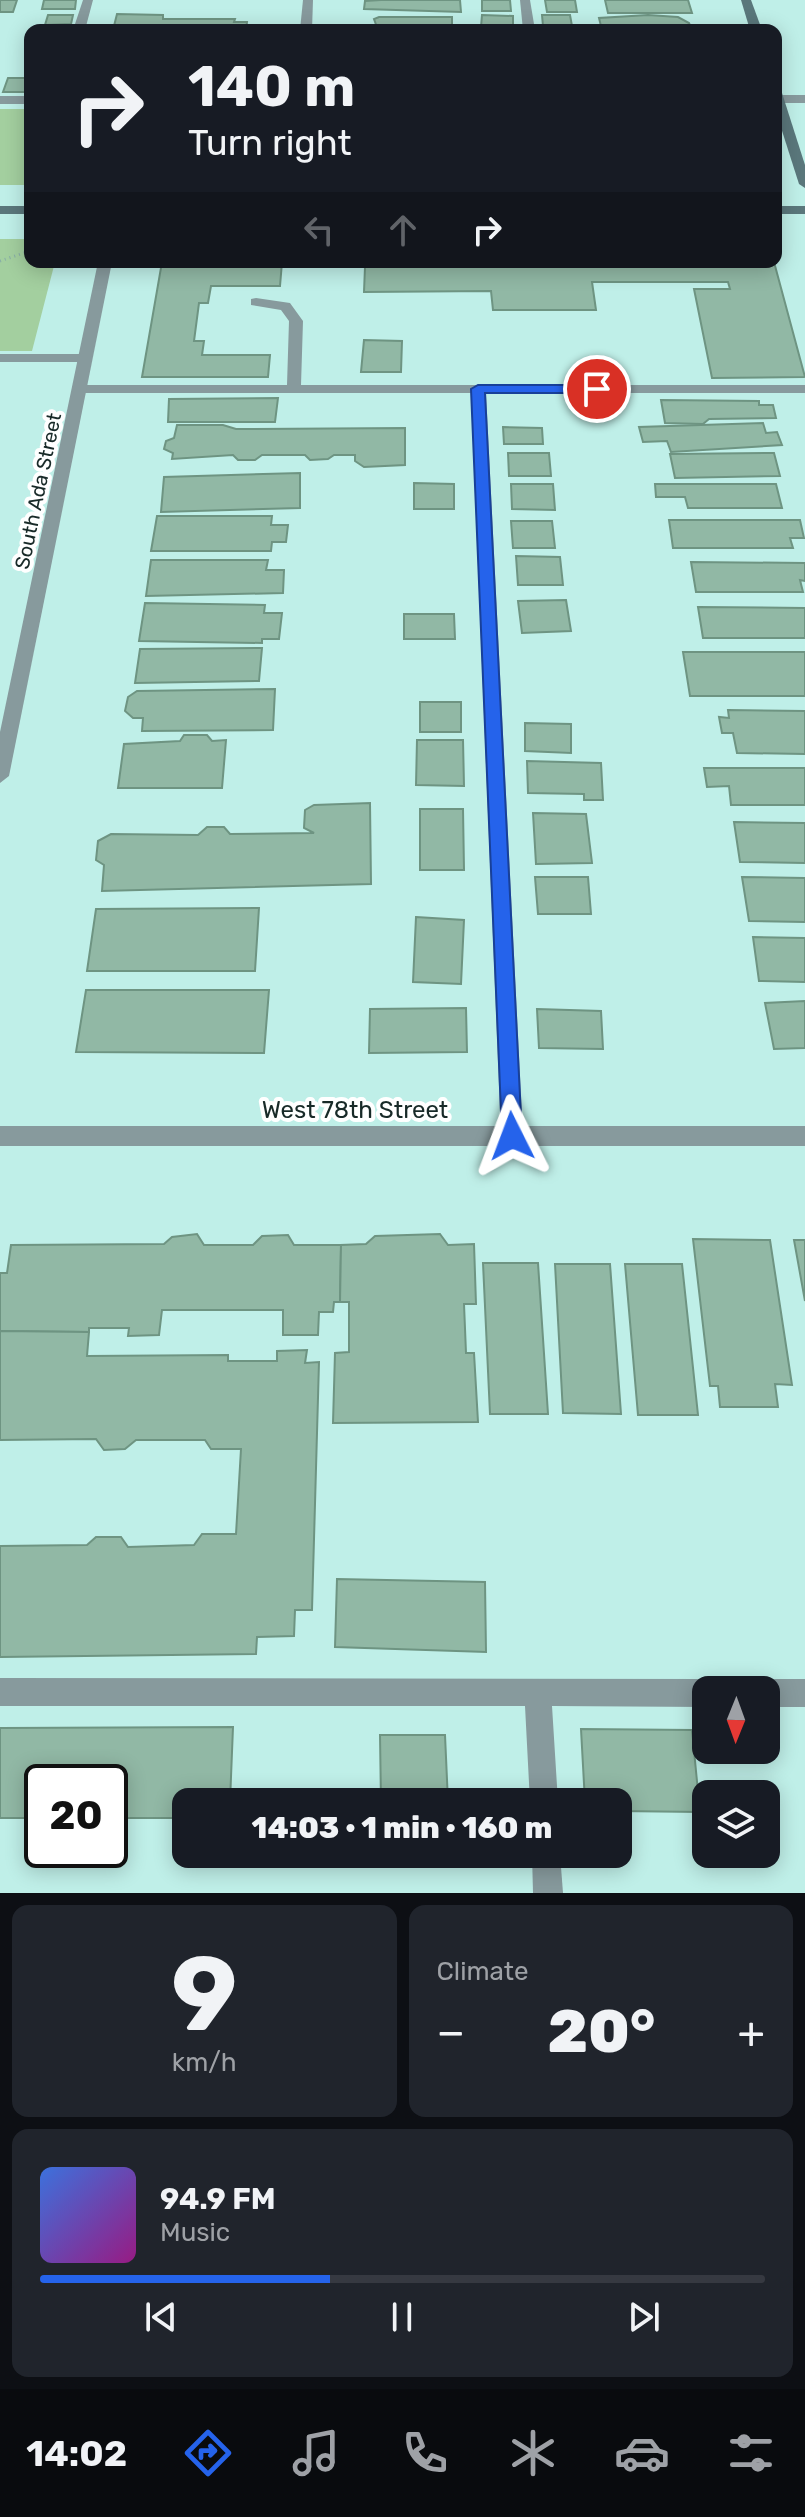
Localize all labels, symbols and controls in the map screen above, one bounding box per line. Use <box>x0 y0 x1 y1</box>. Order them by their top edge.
text: 140 m <box>188 54 355 120</box>
icon: right <box>56 56 160 160</box>
text: Turn right <box>188 121 352 164</box>
icon: left <box>297 208 341 252</box>
icon: ahead <box>381 208 425 252</box>
icon: right <box>465 208 509 252</box>
pin <box>563 355 631 423</box>
icon: arrive <box>575 367 619 411</box>
street label: South Ada Street <box>10 410 66 571</box>
position arrow <box>470 1094 554 1178</box>
street label: West 78th Street <box>262 1096 448 1124</box>
north arrow <box>692 1676 780 1764</box>
map controls <box>692 1676 780 1868</box>
speed limit sign: 20 <box>24 1764 128 1868</box>
button: layers <box>692 1780 780 1868</box>
text: 14:03 · 1 min · 160 m <box>252 1810 552 1846</box>
text: 9 <box>171 1933 238 2056</box>
text: Climate <box>437 1956 529 1987</box>
text: 20° <box>547 1996 655 2067</box>
text: − <box>437 2006 465 2058</box>
text: + <box>738 2006 765 2058</box>
text: km/h <box>172 2047 237 2078</box>
text: 94.9 FM <box>160 2181 276 2217</box>
text: Music <box>160 2217 230 2248</box>
icon: previous <box>139 2295 183 2339</box>
icon: pause <box>380 2295 424 2339</box>
icon: next <box>622 2295 666 2339</box>
icon: directions <box>180 2425 236 2481</box>
icon: music <box>288 2425 344 2481</box>
icon: phone <box>397 2425 453 2481</box>
icon: climate <box>505 2425 561 2481</box>
icon: car <box>614 2425 670 2481</box>
icon: filters <box>723 2425 779 2481</box>
text: 14:02 <box>26 2432 127 2475</box>

